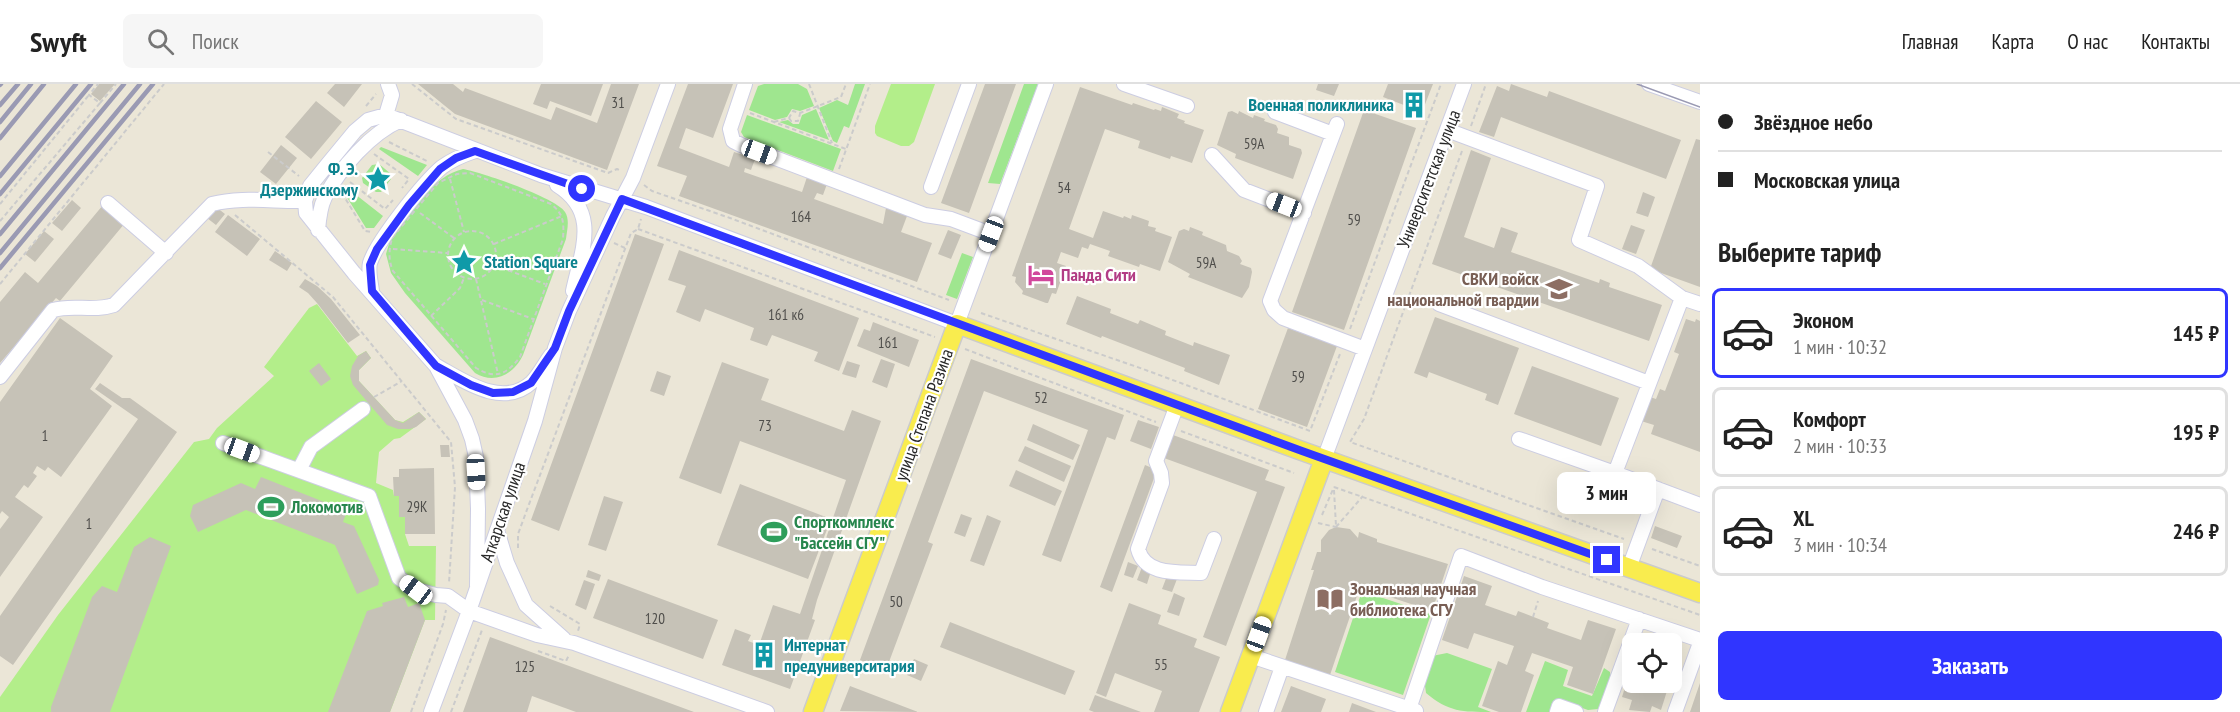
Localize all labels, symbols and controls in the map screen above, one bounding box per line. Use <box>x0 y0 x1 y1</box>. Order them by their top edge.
search box <box>123 14 543 68</box>
text: Swyft <box>30 23 87 60</box>
icon: search <box>144 25 177 58</box>
text: Поиск <box>192 27 239 55</box>
text: Главная <box>1902 28 1958 55</box>
text: Карта <box>1991 28 2034 55</box>
text: О нас <box>2067 28 2108 55</box>
text: Контакты <box>2141 28 2210 55</box>
building icon: Военная поликлиника <box>1399 90 1429 120</box>
house number: 31 <box>611 93 625 112</box>
place label: Военная поликлиника <box>1248 93 1394 116</box>
street label: Университетская улица <box>1392 106 1466 251</box>
text: Звёздное небо <box>1754 108 1873 136</box>
house number: 59А <box>1244 134 1265 153</box>
car <box>739 137 779 167</box>
place label: Ф. Э. Дзержинскому <box>260 157 359 201</box>
place icon: Ф. Э. Дзержинскому <box>363 164 393 194</box>
text: Московская улица <box>1754 166 1900 194</box>
route start <box>568 175 595 202</box>
house number: 54 <box>1057 178 1071 197</box>
car <box>1264 190 1304 220</box>
house number: 164 <box>791 207 811 226</box>
house number: 59 <box>1347 210 1361 229</box>
car <box>976 214 1006 254</box>
text: Выберите тариф <box>1718 235 1881 269</box>
place icon: Station Square <box>449 247 479 277</box>
place label: Station Square <box>484 250 578 273</box>
house number: 59А <box>1196 253 1217 272</box>
hotel icon: Панда Сити <box>1026 260 1056 290</box>
place label: Панда Сити <box>1061 263 1136 286</box>
place label: СВКИ войск национальной гвардии <box>1387 267 1540 311</box>
school or university icon: СВКИ войск национальной гвардии <box>1544 274 1574 304</box>
house number: 161 к6 <box>768 305 804 324</box>
icon: car <box>1721 306 1775 360</box>
text: Эконом <box>1793 306 1854 334</box>
text: 145 ₽ <box>2172 319 2219 347</box>
house number: 161 <box>878 333 898 352</box>
text: 1 мин · 10:32 <box>1793 334 1887 360</box>
street label: улица Степана Разина <box>889 346 958 484</box>
house number: 59 <box>1291 367 1305 386</box>
house number: 52 <box>1034 388 1048 407</box>
icon: car <box>1721 405 1775 459</box>
text: Комфорт <box>1793 405 1866 433</box>
house number: 73 <box>758 416 772 435</box>
text: 195 ₽ <box>2172 418 2219 446</box>
house number: 1 <box>42 426 48 445</box>
text: 2 мин · 10:33 <box>1793 433 1887 459</box>
car <box>222 435 262 465</box>
car <box>466 454 486 490</box>
street label: Аткарская улица <box>475 459 530 565</box>
callout: 3 мин <box>1558 473 1656 515</box>
text: 3 мин <box>1585 480 1628 506</box>
sports icon: Локомотив <box>256 492 286 522</box>
place label: Локомотив <box>290 495 364 518</box>
house number: 29К <box>407 497 428 516</box>
icon: car <box>1721 504 1775 558</box>
text: XL <box>1793 504 1814 532</box>
place label: Спорткомплекс "Бассейн СГУ" <box>794 510 895 554</box>
house number: 1 <box>86 514 92 533</box>
sports icon: Спорткомплекс "Бассейн СГУ" <box>759 517 789 547</box>
text: 246 ₽ <box>2172 517 2219 545</box>
text: 3 мин · 10:34 <box>1793 532 1887 558</box>
route end <box>1593 546 1620 573</box>
car <box>396 572 436 608</box>
place label: Зональная научная библиотека СГУ <box>1350 577 1476 621</box>
library icon: Зональная научная библиотека СГУ <box>1315 584 1345 614</box>
house number: 50 <box>889 592 903 611</box>
house number: 120 <box>645 609 665 628</box>
car <box>1244 614 1274 654</box>
button: Заказать <box>1718 631 2222 700</box>
place label: Интернат предуниверситария <box>784 633 914 677</box>
map controls <box>1622 633 1682 693</box>
button: locate <box>1622 633 1682 693</box>
building icon: Интернат предуниверситария <box>749 640 779 670</box>
house number: 55 <box>1154 655 1168 674</box>
house number: 125 <box>515 657 535 676</box>

